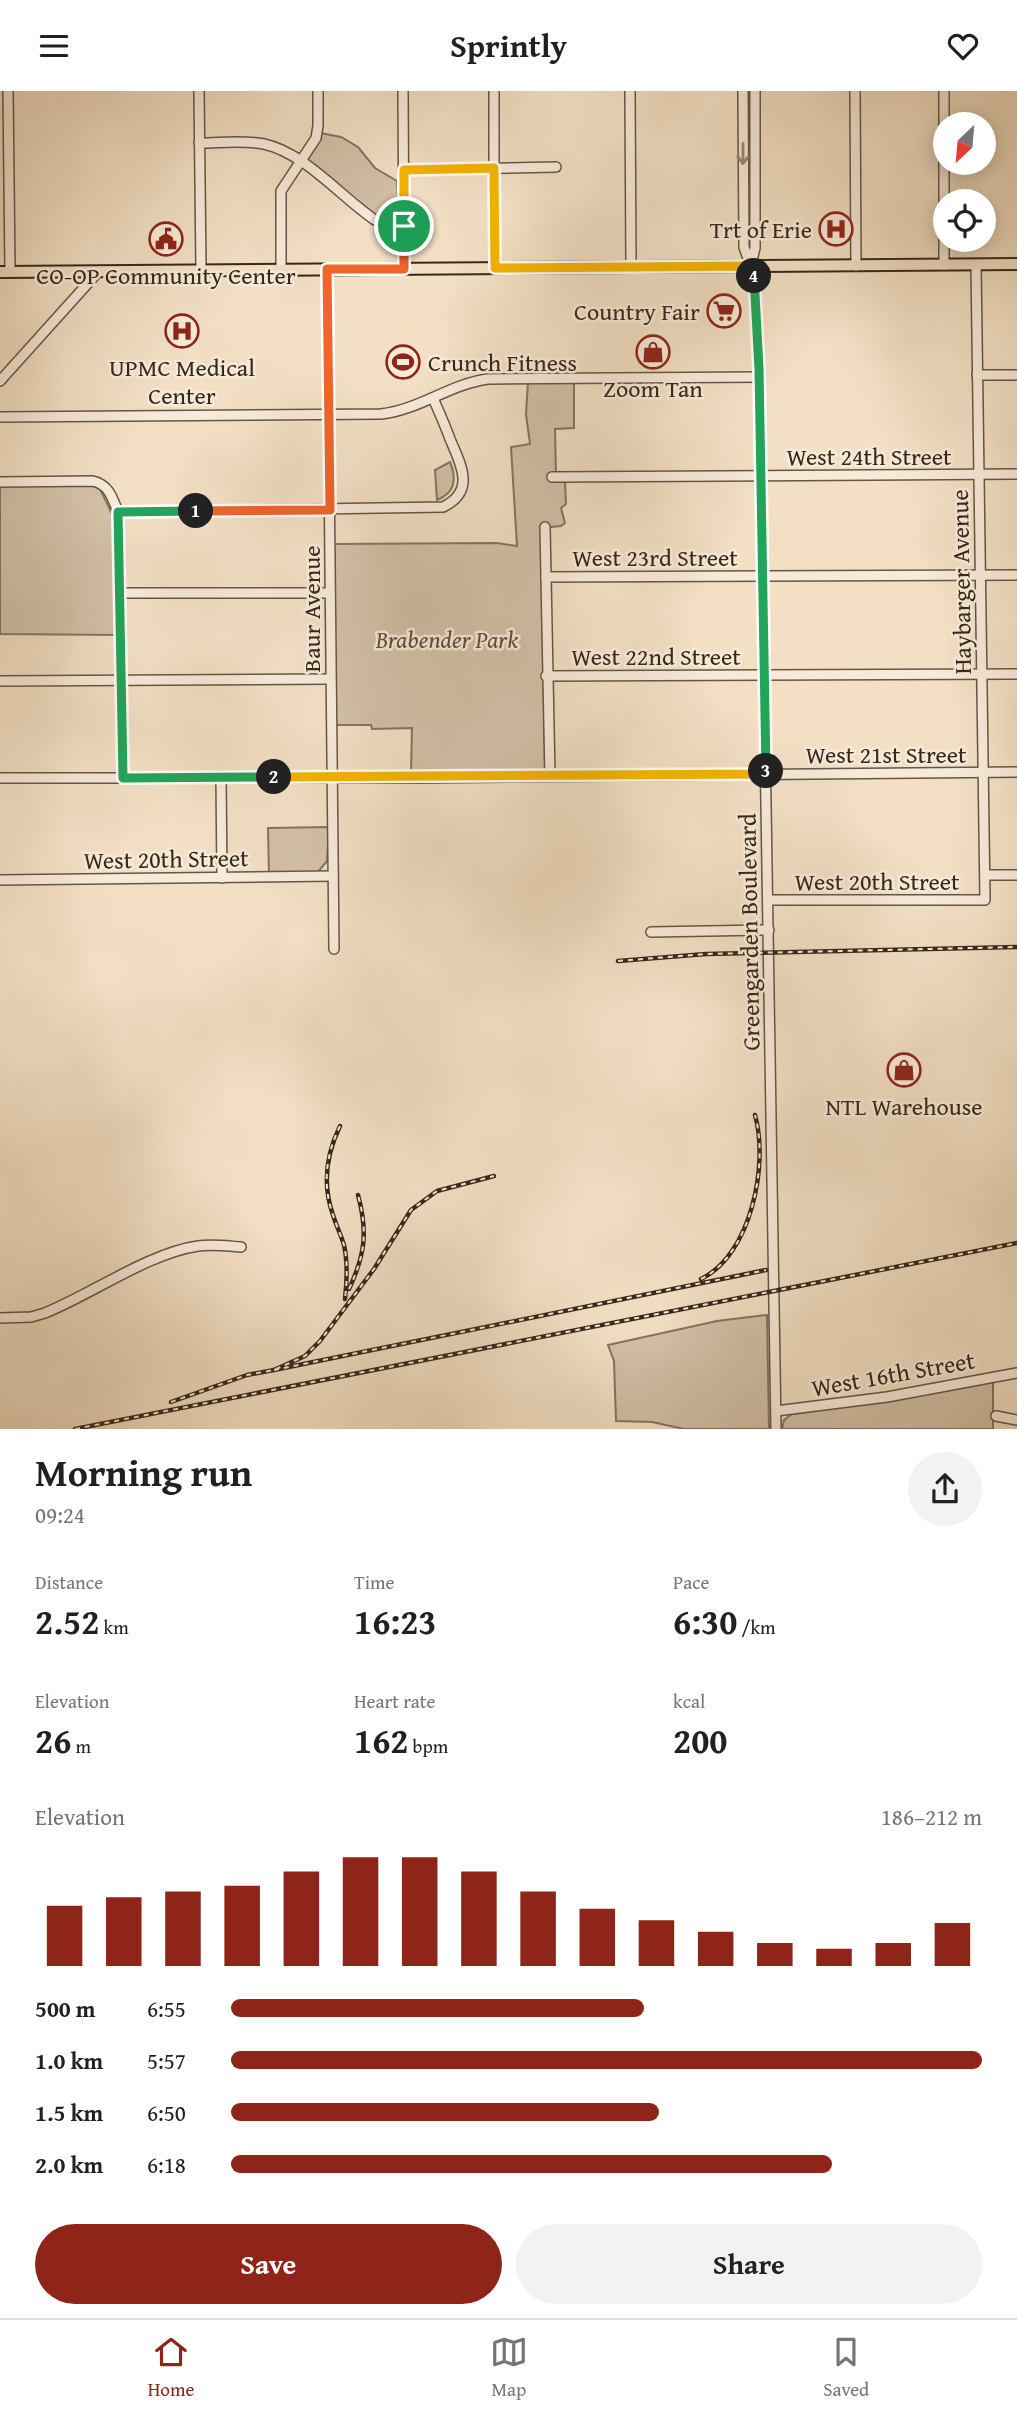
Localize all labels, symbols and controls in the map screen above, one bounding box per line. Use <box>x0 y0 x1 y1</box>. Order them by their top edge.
text: Sprintly <box>450 22 567 69</box>
icon: menu <box>35 27 73 65</box>
icon: heart <box>944 27 982 65</box>
north arrow <box>933 112 996 175</box>
map controls <box>933 112 996 252</box>
one-way arrow <box>736 143 750 166</box>
button: locate <box>933 189 996 252</box>
pin <box>374 196 434 256</box>
icon: arrive <box>385 207 423 245</box>
hospital icon: Trt of Erie <box>817 210 855 248</box>
place label: Trt of Erie <box>710 212 812 247</box>
public building icon: CO-OP Community Center <box>147 220 185 258</box>
place label: CO-OP Community Center <box>36 258 296 293</box>
pin: 4 <box>736 259 772 293</box>
text: 4 <box>749 261 758 289</box>
supermarket icon: Country Fair <box>705 292 743 330</box>
place label: Country Fair <box>574 294 700 329</box>
hospital icon: UPMC Medical Center <box>163 312 201 350</box>
shop icon: Zoom Tan <box>634 333 672 371</box>
sports icon: Crunch Fitness <box>384 343 422 381</box>
place label: Crunch Fitness <box>428 345 577 380</box>
place label: UPMC Medical Center <box>109 350 255 413</box>
place label: Zoom Tan <box>603 371 703 406</box>
street label: West 24th Street <box>786 439 952 474</box>
street label: Haybarger Avenue <box>942 489 980 675</box>
pin: 1 <box>178 493 214 529</box>
text: 1 <box>191 496 200 524</box>
street label: West 23rd Street <box>572 540 738 575</box>
street label: Baur Avenue <box>294 546 329 672</box>
park label: Brabender Park <box>375 622 518 657</box>
street label: West 22nd Street <box>571 639 741 674</box>
street label: West 21st Street <box>805 737 967 772</box>
pin: 3 <box>748 753 784 789</box>
text: 3 <box>761 756 770 784</box>
pin: 2 <box>256 759 292 795</box>
text: 2 <box>269 762 278 790</box>
street label: Greengarden Boulevard <box>729 813 769 1051</box>
street label: West 20th Street <box>83 840 249 878</box>
street label: West 20th Street <box>794 864 960 899</box>
shop icon: NTL Warehouse <box>885 1051 923 1089</box>
place label: NTL Warehouse <box>825 1089 983 1124</box>
street label: West 16th Street <box>809 1342 978 1406</box>
text: Morning run <box>35 1444 252 1500</box>
button: share <box>908 1452 982 1526</box>
text: 09:24 <box>35 1498 85 1531</box>
text: Distance <box>35 1568 103 1596</box>
text: Time <box>354 1568 394 1596</box>
text: Pace <box>673 1568 710 1596</box>
text: 2.52 <box>35 1596 99 1647</box>
text: 16:23 <box>354 1596 436 1647</box>
text: 6:30 <box>673 1596 737 1647</box>
text: km <box>99 1613 129 1641</box>
text: /km <box>737 1613 776 1641</box>
text: Elevation <box>35 1687 109 1715</box>
text: Heart rate <box>354 1687 435 1715</box>
text: kcal <box>673 1687 705 1715</box>
text: 26 <box>35 1715 71 1766</box>
text: 162 <box>354 1715 408 1766</box>
text: 200 <box>673 1715 727 1766</box>
text: m <box>71 1732 91 1760</box>
text: bpm <box>408 1732 448 1760</box>
text: Elevation <box>35 1800 125 1833</box>
text: 186–212 m <box>881 1800 982 1833</box>
text: 500 m <box>35 1992 96 2025</box>
text: 6:55 <box>147 1992 186 2025</box>
text: 1.0 km <box>35 2044 103 2077</box>
text: 5:57 <box>147 2044 186 2077</box>
text: 1.5 km <box>35 2096 103 2129</box>
text: 6:50 <box>147 2096 186 2129</box>
text: 2.0 km <box>35 2148 103 2181</box>
text: 6:18 <box>147 2148 186 2181</box>
button: Save <box>35 2224 502 2304</box>
button: Share <box>516 2224 982 2304</box>
tab: Home <box>148 2333 194 2403</box>
tab: Map <box>490 2333 528 2403</box>
tab: Saved <box>823 2333 869 2403</box>

